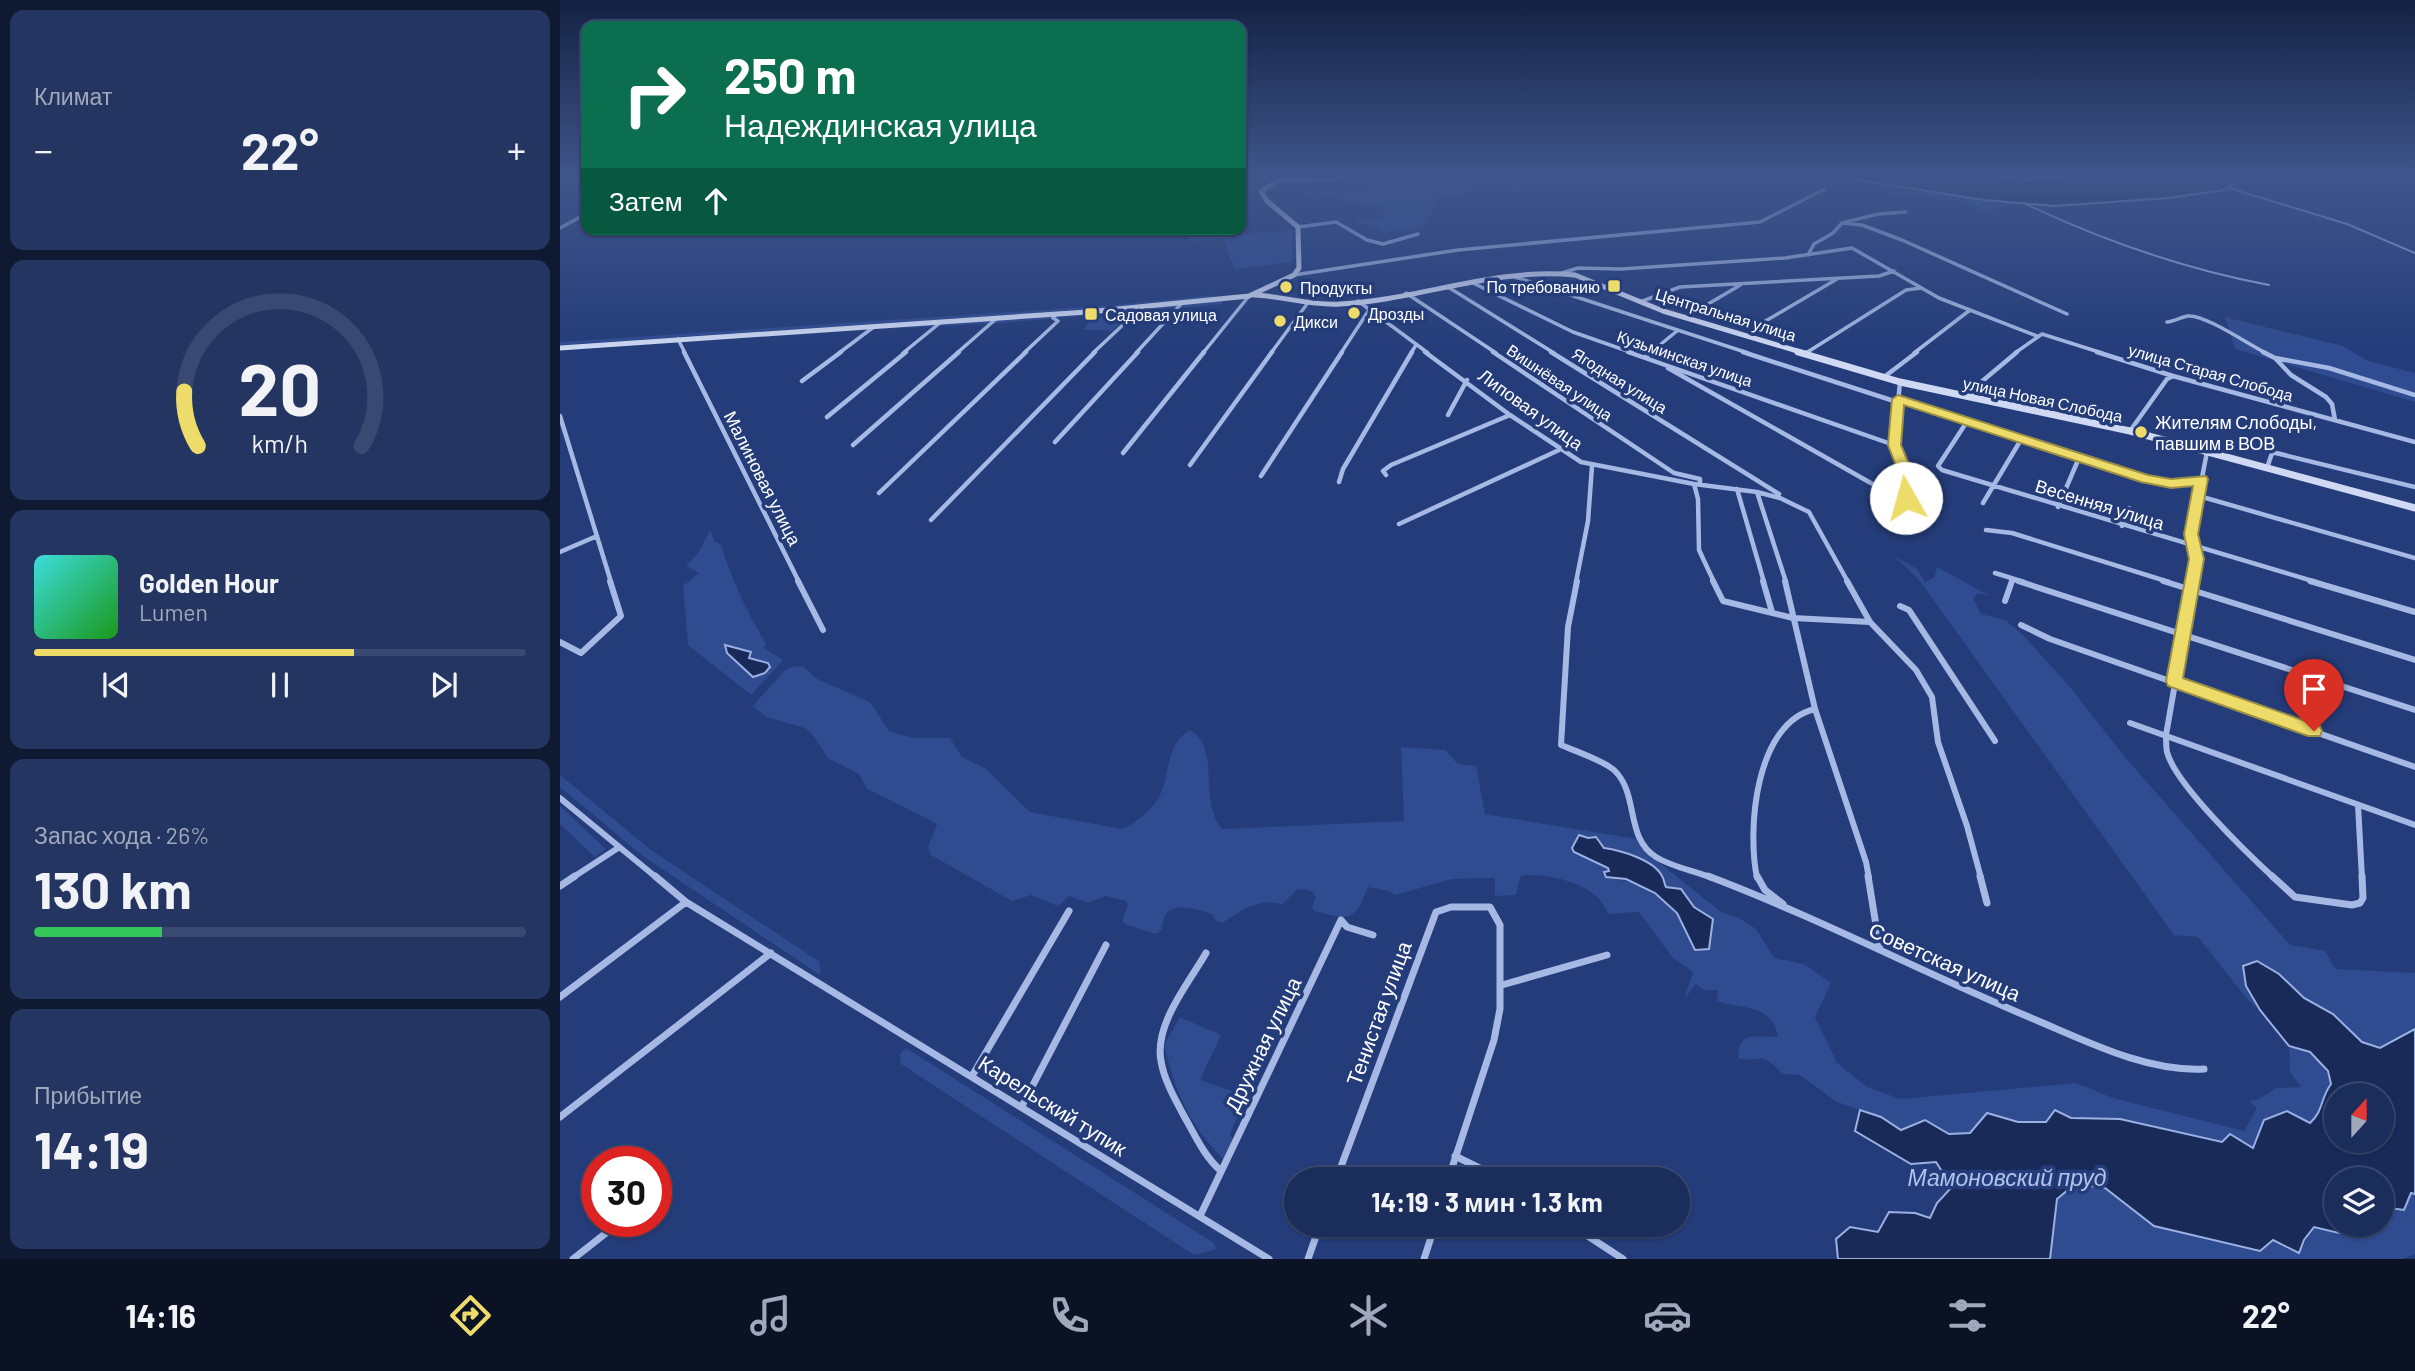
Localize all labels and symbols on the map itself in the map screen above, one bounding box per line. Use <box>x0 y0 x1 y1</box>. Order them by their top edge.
place label: По требованию <box>1486 277 1600 296</box>
place label: Продукты <box>1300 278 1372 297</box>
marker: По требованию <box>1606 278 1622 294</box>
marker: Продукты <box>1278 279 1294 295</box>
street label: Центральная улица <box>1653 284 1799 344</box>
place label: Дрозды <box>1368 304 1424 323</box>
place label: Садовая улица <box>1105 305 1217 324</box>
marker: Дрозды <box>1346 305 1362 321</box>
marker: Садовая улица <box>1083 306 1099 322</box>
place label: Дикси <box>1294 312 1338 331</box>
marker: Дикси <box>1272 313 1288 329</box>
street label: Кузьминская улица <box>1615 326 1755 390</box>
street label: улица Старая Слобода <box>2126 339 2296 405</box>
street label: Вишнёвая улица <box>1504 340 1616 424</box>
street label: Ягодная улица <box>1569 343 1671 417</box>
street label: Липовая улица <box>1474 364 1588 455</box>
street label: улица Новая Слобода <box>1961 373 2125 425</box>
street label: Малиновая улица <box>720 407 807 550</box>
place label: Жителям Слободы, павшим в ВОВ <box>2155 411 2317 454</box>
marker: Жителям Слободы, павшим в ВОВ <box>2133 424 2149 440</box>
position arrow <box>1869 461 1943 535</box>
street label: Весенняя улица <box>2033 474 2168 534</box>
pin <box>2284 659 2344 731</box>
street label: Советская улица <box>1865 916 2025 1006</box>
street label: Тенистая улица <box>1340 937 1416 1088</box>
street label: Дружная улица <box>1219 972 1306 1116</box>
street label: Карельский тупик <box>974 1049 1132 1161</box>
north arrow <box>2324 1083 2394 1153</box>
speed limit sign: 30 <box>581 1146 672 1237</box>
water label: Мамоновский пруд <box>1907 1163 2107 1191</box>

